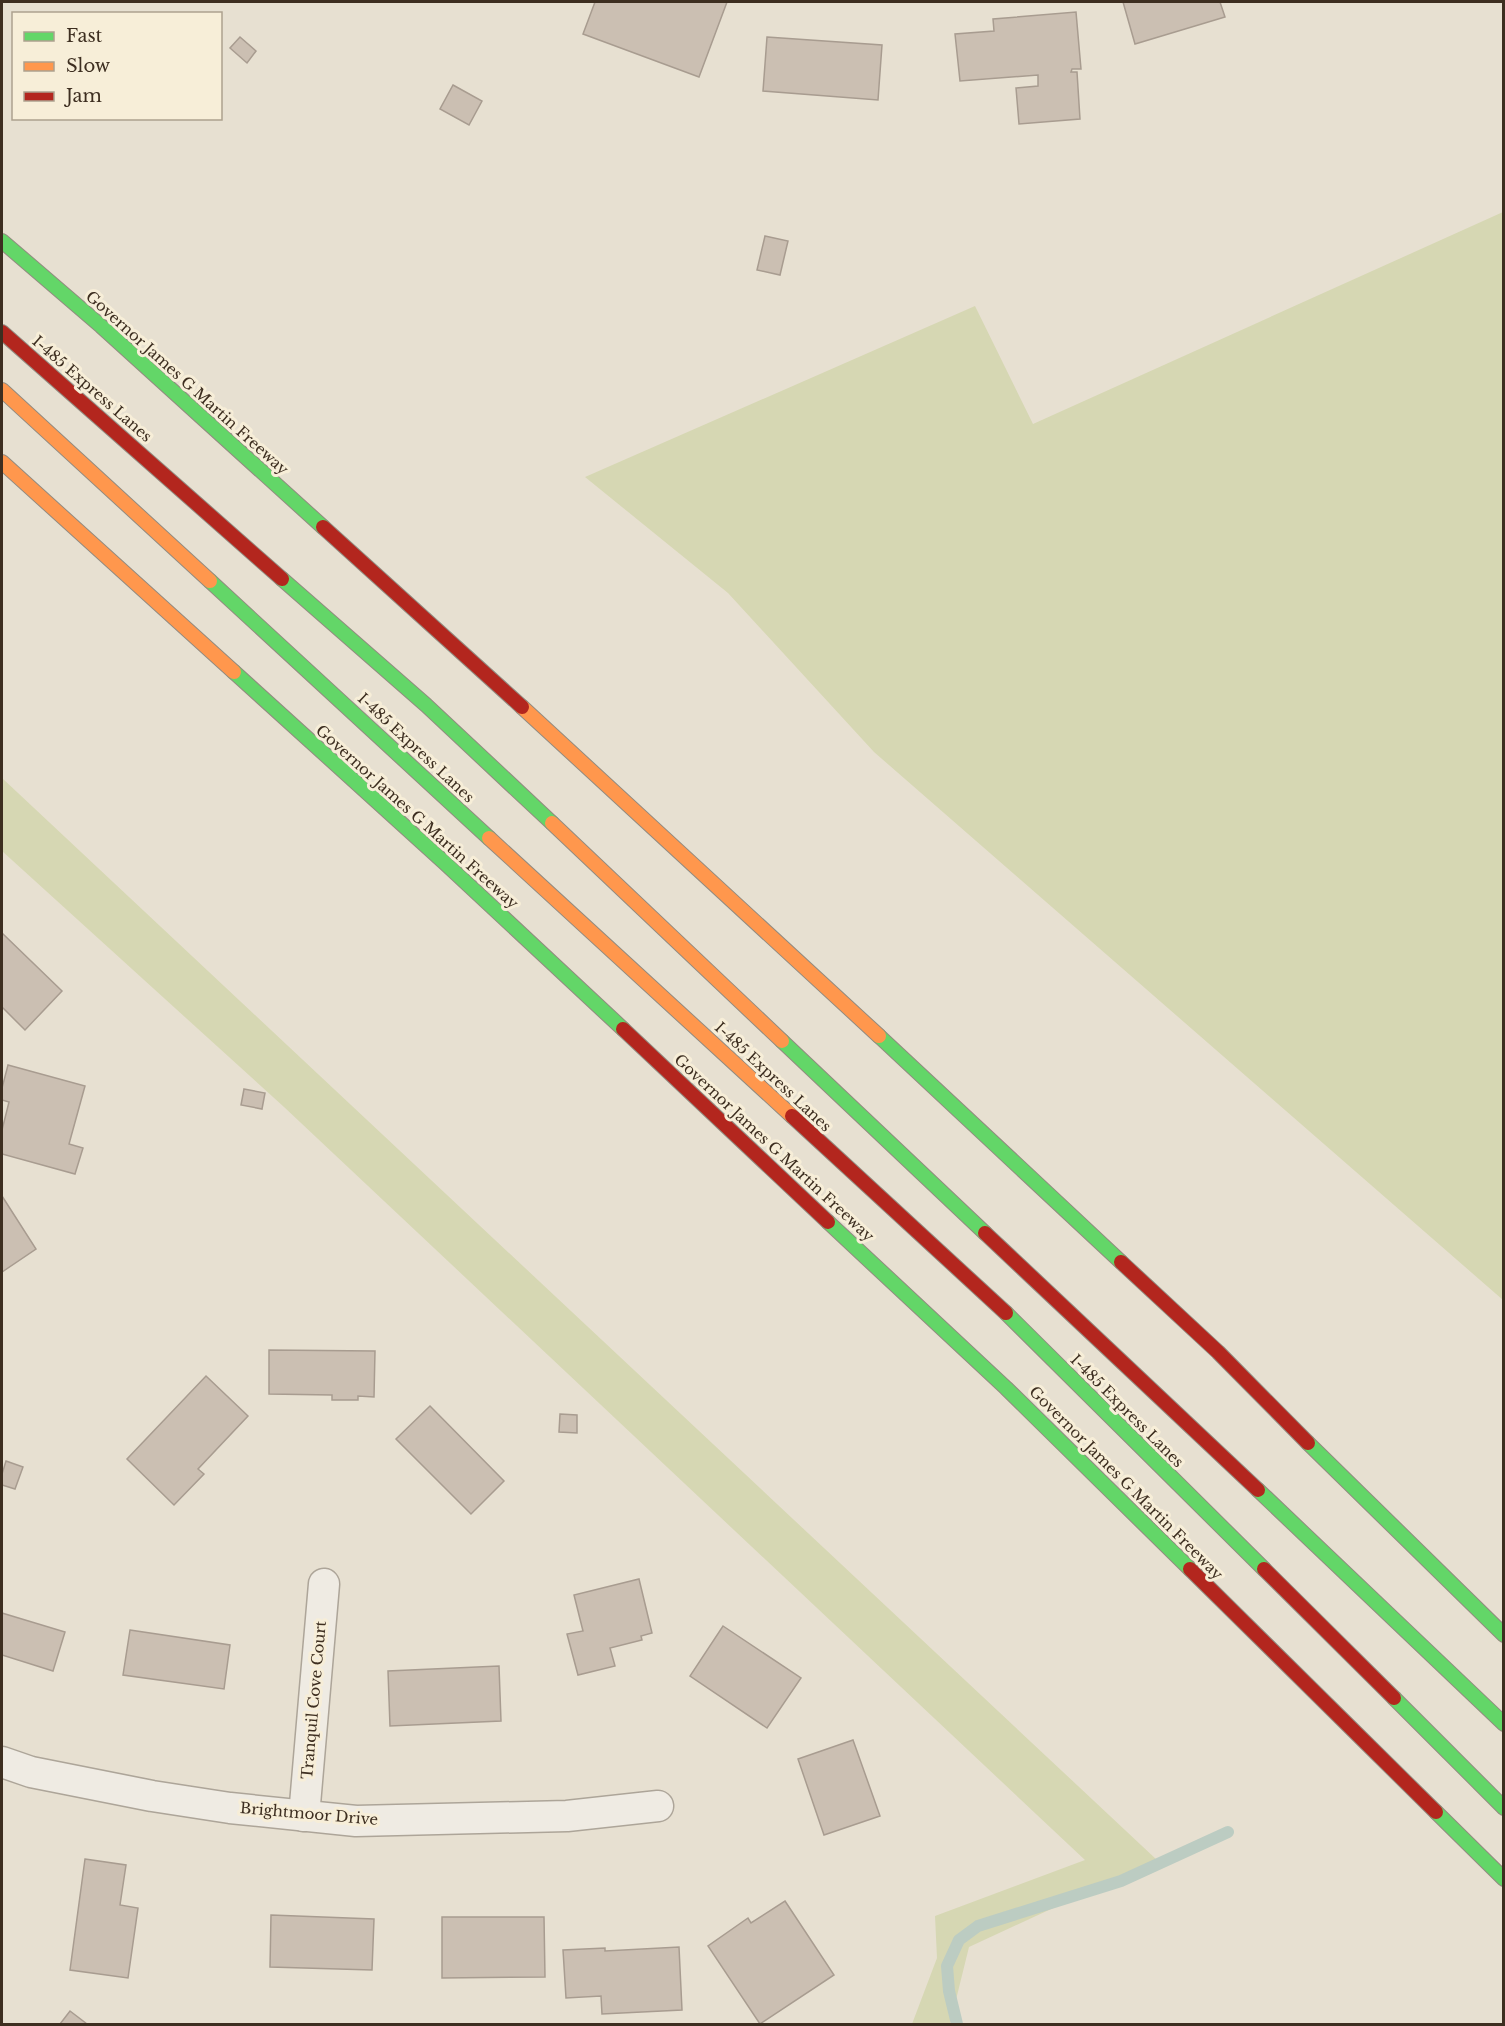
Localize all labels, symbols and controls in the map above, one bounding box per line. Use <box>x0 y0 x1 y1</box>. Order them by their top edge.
legend <box>12 12 222 120</box>
text: Fast <box>66 25 103 47</box>
text: Slow <box>66 55 111 77</box>
text: Jam <box>64 85 102 107</box>
street label: Governor James G Martin Freeway <box>82 286 293 479</box>
street label: I-485 Express Lanes <box>29 331 156 446</box>
street label: I-485 Express Lanes <box>354 689 479 807</box>
street label: Governor James G Martin Freeway <box>312 720 523 913</box>
street label: I-485 Express Lanes <box>711 1018 836 1136</box>
street label: Governor James G Martin Freeway <box>671 1050 878 1246</box>
street label: I-485 Express Lanes <box>1067 1350 1188 1471</box>
street label: Governor James G Martin Freeway <box>1026 1382 1227 1584</box>
street label: Tranquil Cove Court <box>297 1620 330 1780</box>
street label: Brightmoor Drive <box>239 1798 379 1829</box>

